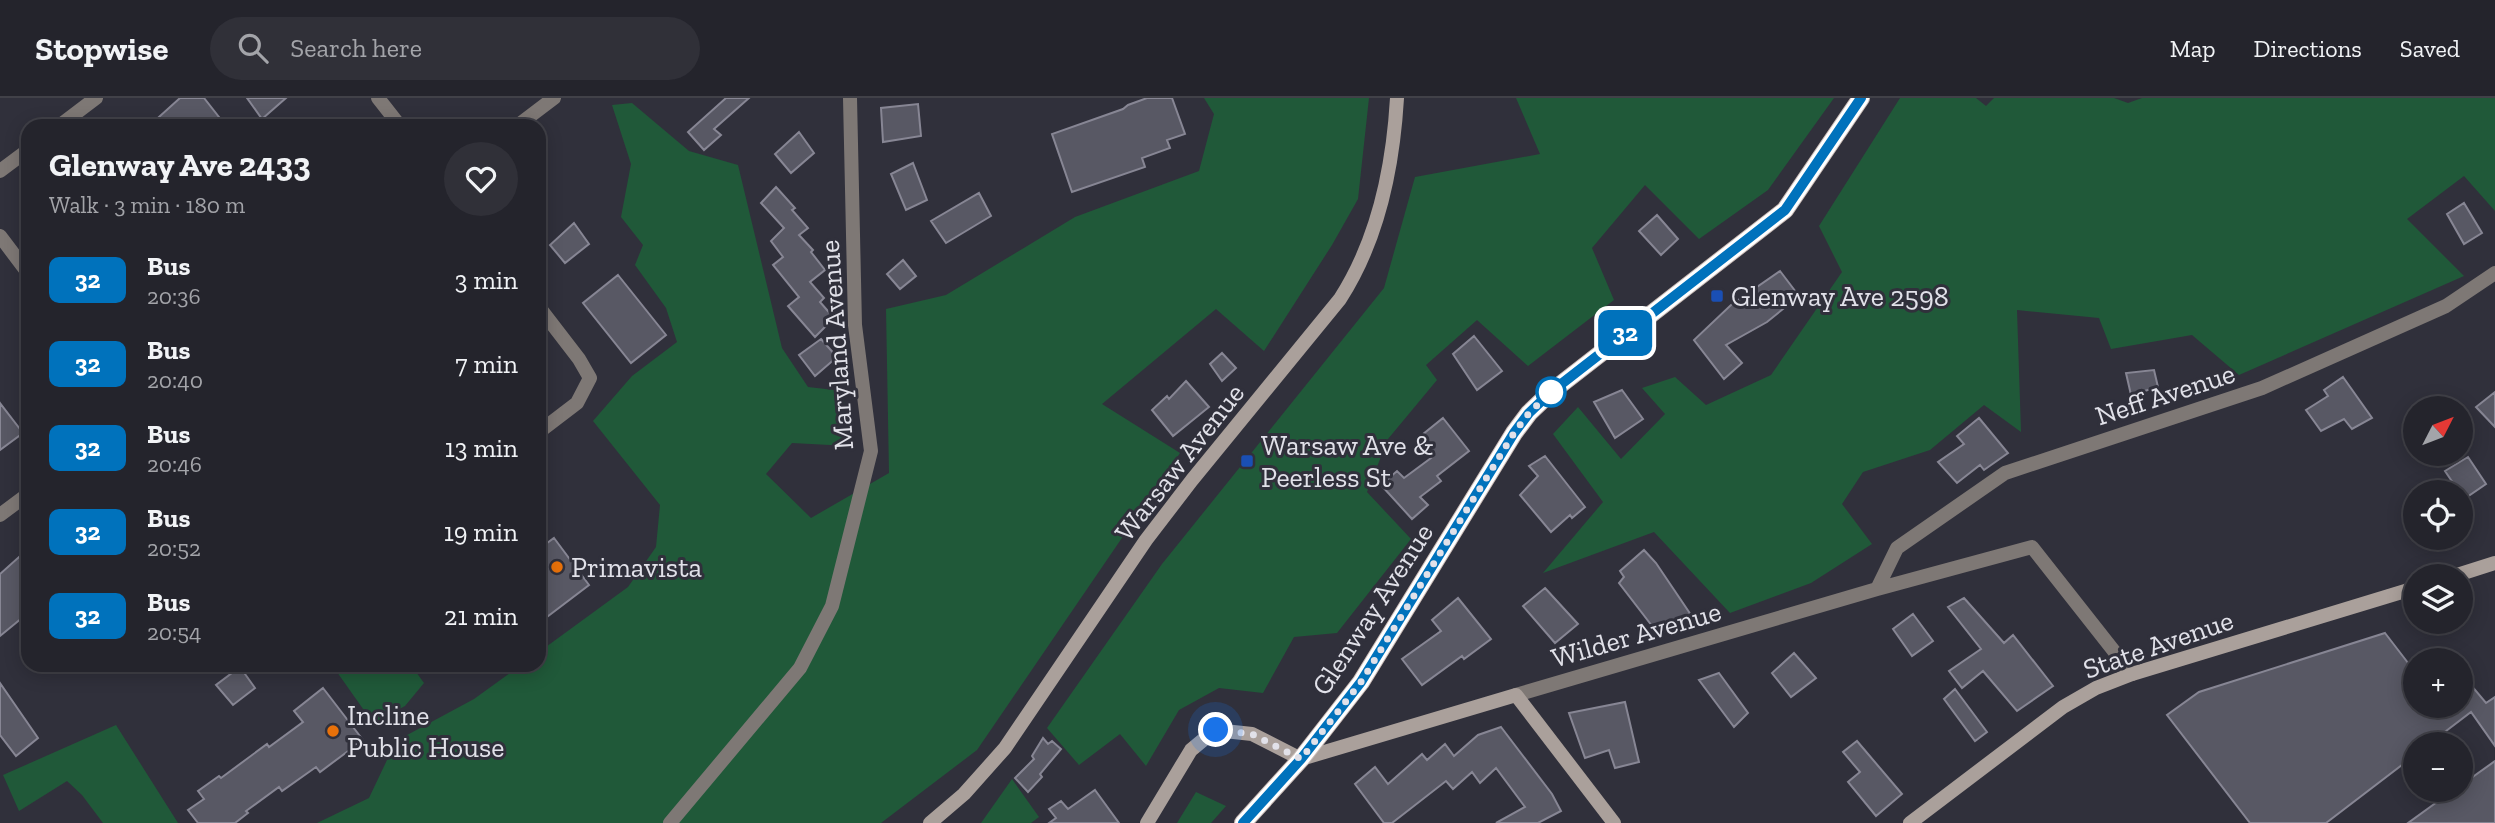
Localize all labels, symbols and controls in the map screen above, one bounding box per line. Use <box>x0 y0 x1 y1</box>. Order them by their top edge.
search box <box>210 17 700 80</box>
text: Stopwise <box>35 29 168 68</box>
icon: search <box>234 29 272 67</box>
text: Search here <box>290 32 422 64</box>
text: Map <box>2170 34 2216 63</box>
text: Directions <box>2254 34 2362 63</box>
text: Saved <box>2400 34 2460 63</box>
button: heart <box>444 142 518 216</box>
text: Glenway Ave 2433 <box>49 145 311 184</box>
text: Walk · 3 min · 180 m <box>49 191 245 219</box>
street label: Maryland Avenue <box>813 239 860 451</box>
text: Bus <box>147 250 190 282</box>
text: 3 min <box>455 264 518 296</box>
text: 32 <box>75 265 100 294</box>
place label: Glenway Ave 2598 <box>1731 280 1949 313</box>
text: 20:36 <box>147 282 201 310</box>
marker: Glenway Ave 2598 <box>1709 288 1725 304</box>
line badge: 32 <box>1594 310 1656 356</box>
text: 32 <box>1612 318 1638 347</box>
text: Bus <box>147 334 190 366</box>
text: 7 min <box>455 348 518 380</box>
text: 32 <box>75 349 100 378</box>
street label: Neff Avenue <box>2091 356 2239 433</box>
text: 20:40 <box>147 366 203 394</box>
street label: Warsaw Avenue <box>1108 377 1251 548</box>
unlabelled marker <box>1536 377 1566 407</box>
north arrow <box>2403 396 2473 466</box>
map controls <box>2403 396 2473 802</box>
text: Bus <box>147 418 190 450</box>
place label: Warsaw Ave & Peerless St <box>1261 429 1433 494</box>
text: 13 min <box>445 432 518 464</box>
text: 32 <box>75 433 100 462</box>
text: 20:46 <box>147 450 202 478</box>
marker: Warsaw Ave & Peerless St <box>1239 453 1255 469</box>
button: locate <box>2403 480 2473 550</box>
text: Bus <box>147 502 190 534</box>
text: 19 min <box>444 516 518 548</box>
text: 32 <box>75 517 100 546</box>
street label: Glenway Avenue <box>1305 517 1440 701</box>
text: 20:52 <box>147 534 201 562</box>
place label: Primavista <box>571 551 703 584</box>
marker: Primavista <box>549 559 565 575</box>
button: layers <box>2403 564 2473 634</box>
text: Bus <box>147 586 190 618</box>
street label: Wilder Avenue <box>1547 594 1725 674</box>
text: 21 min <box>444 600 518 632</box>
text: 32 <box>75 601 100 630</box>
street label: State Avenue <box>2079 603 2238 686</box>
text: 20:54 <box>147 618 201 646</box>
button: + <box>2403 648 2473 718</box>
place label: Incline Public House <box>347 699 504 764</box>
your location <box>1198 712 1233 747</box>
marker: Incline Public House <box>325 723 341 739</box>
button: − <box>2403 732 2473 802</box>

